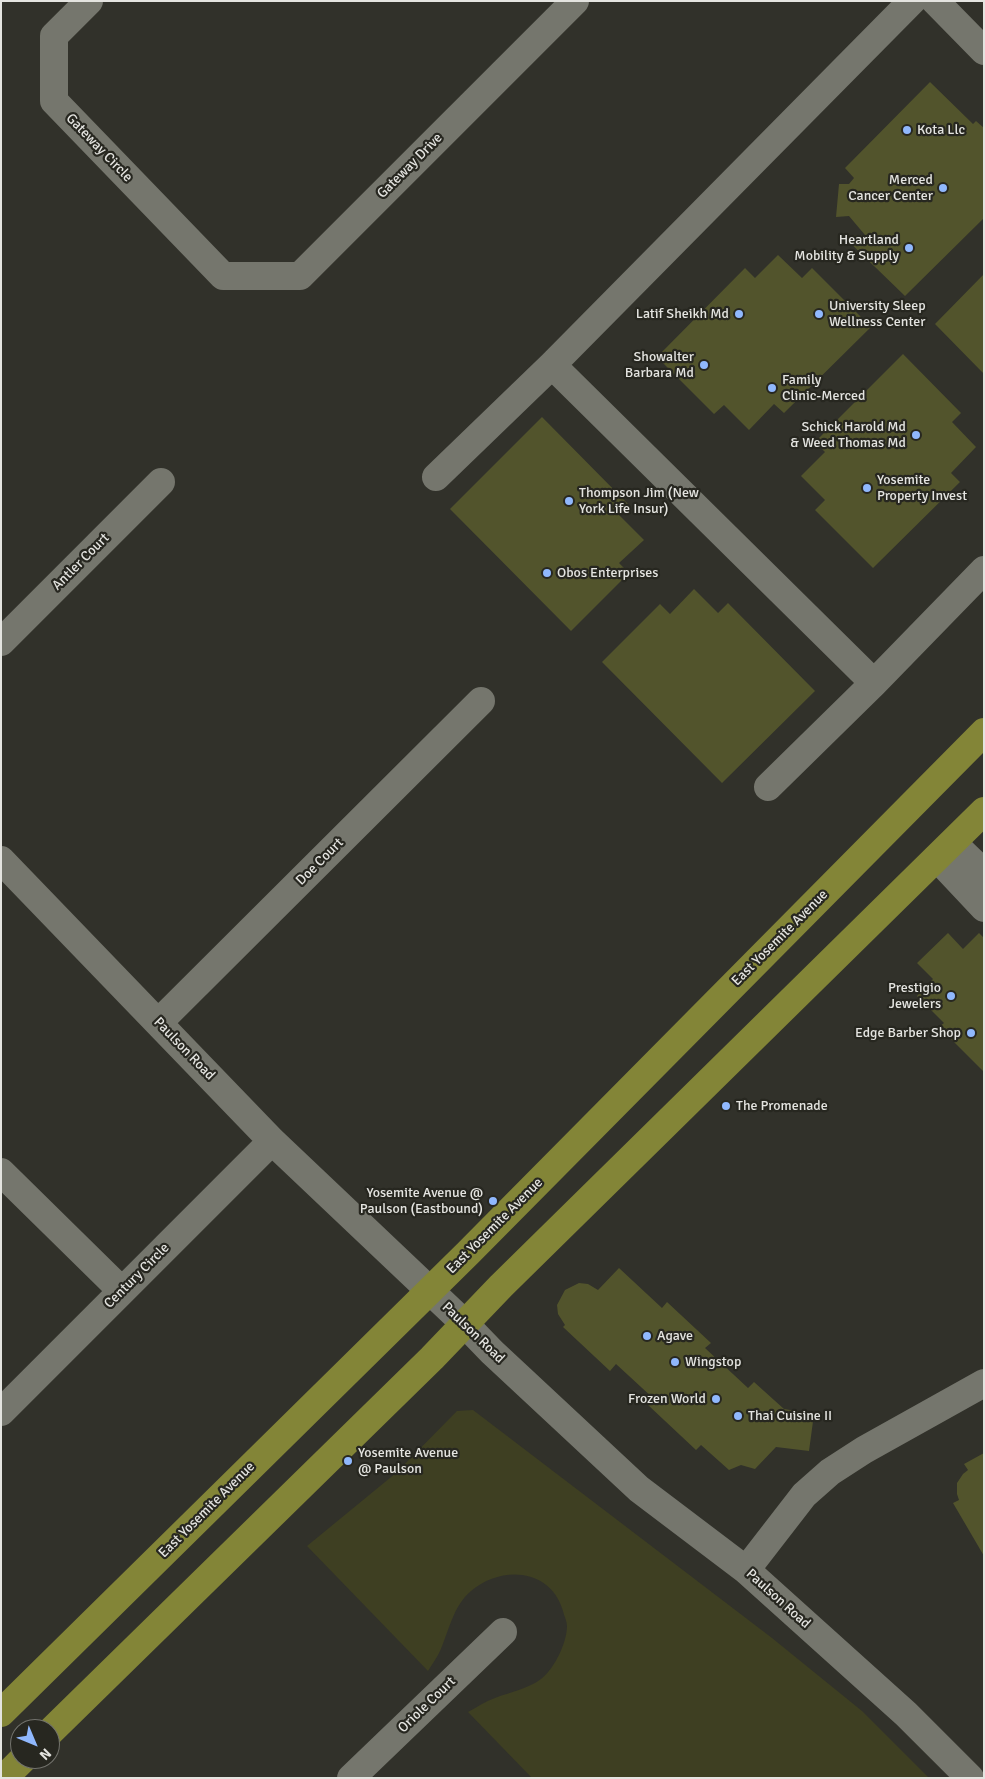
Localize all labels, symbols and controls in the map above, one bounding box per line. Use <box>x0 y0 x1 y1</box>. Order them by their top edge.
street label: Gateway Circle <box>62 110 136 186</box>
place label: Kota Llc <box>917 122 965 138</box>
marker: Kota Llc <box>901 124 913 136</box>
street label: Gateway Drive <box>374 130 446 202</box>
place label: Merced Cancer Center <box>848 172 933 204</box>
marker: Merced Cancer Center <box>937 182 949 194</box>
place label: Heartland Mobility & Supply <box>794 232 899 264</box>
marker: Heartland Mobility & Supply <box>903 242 915 254</box>
place label: University Sleep Wellness Center <box>829 298 926 331</box>
place label: Latif Sheikh Md <box>636 306 729 322</box>
marker: Latif Sheikh Md <box>733 308 745 320</box>
marker: University Sleep Wellness Center <box>813 308 825 320</box>
place label: Showalter Barbara Md <box>625 349 694 382</box>
marker: Showalter Barbara Md <box>698 359 710 371</box>
place label: Family Clinic-Merced <box>782 372 865 404</box>
marker: Family Clinic-Merced <box>766 382 778 394</box>
place label: Schick Harold Md & Weed Thomas Md <box>790 419 906 452</box>
marker: Schick Harold Md & Weed Thomas Md <box>910 429 922 441</box>
place label: Yosemite Property Invest <box>877 472 967 504</box>
marker: Yosemite Property Invest <box>861 482 873 494</box>
place label: Thompson Jim (New York Life Insur) <box>579 485 699 518</box>
marker: Thompson Jim (New York Life Insur) <box>563 495 575 507</box>
street label: Antler Court <box>49 530 113 594</box>
place label: Obos Enterprises <box>557 565 658 581</box>
marker: Obos Enterprises <box>541 567 553 579</box>
street label: Doe Court <box>293 835 347 889</box>
street label: East Yosemite Avenue <box>728 886 832 990</box>
place label: Prestigio Jewelers <box>888 980 941 1012</box>
marker: Prestigio Jewelers <box>945 990 957 1002</box>
street label: Paulson Road <box>150 1014 218 1084</box>
place label: Edge Barber Shop <box>855 1025 961 1041</box>
marker: Edge Barber Shop <box>965 1027 977 1039</box>
place label: The Promenade <box>736 1098 828 1114</box>
marker: The Promenade <box>720 1100 732 1112</box>
street label: East Yosemite Avenue <box>443 1174 547 1278</box>
place label: Yosemite Avenue @ Paulson (Eastbound) <box>360 1185 483 1218</box>
marker: Yosemite Avenue @ Paulson (Eastbound) <box>487 1195 499 1207</box>
street label: Century Circle <box>101 1240 173 1312</box>
street label: Paulson Road <box>438 1299 508 1367</box>
place label: Agave <box>657 1328 693 1344</box>
marker: Agave <box>641 1330 653 1342</box>
place label: Wingstop <box>685 1354 741 1370</box>
marker: Wingstop <box>669 1356 681 1368</box>
place label: Frozen World <box>628 1391 706 1407</box>
marker: Frozen World <box>710 1393 722 1405</box>
place label: Thai Cuisine II <box>748 1408 832 1424</box>
marker: Thai Cuisine II <box>732 1410 744 1422</box>
place label: Yosemite Avenue @ Paulson <box>358 1445 458 1478</box>
marker: Yosemite Avenue @ Paulson <box>342 1455 354 1467</box>
street label: East Yosemite Avenue <box>155 1458 259 1562</box>
street label: Paulson Road <box>742 1566 814 1632</box>
street label: Oriole Court <box>395 1673 459 1737</box>
north arrow <box>10 1719 60 1769</box>
text: N <box>36 1745 55 1764</box>

